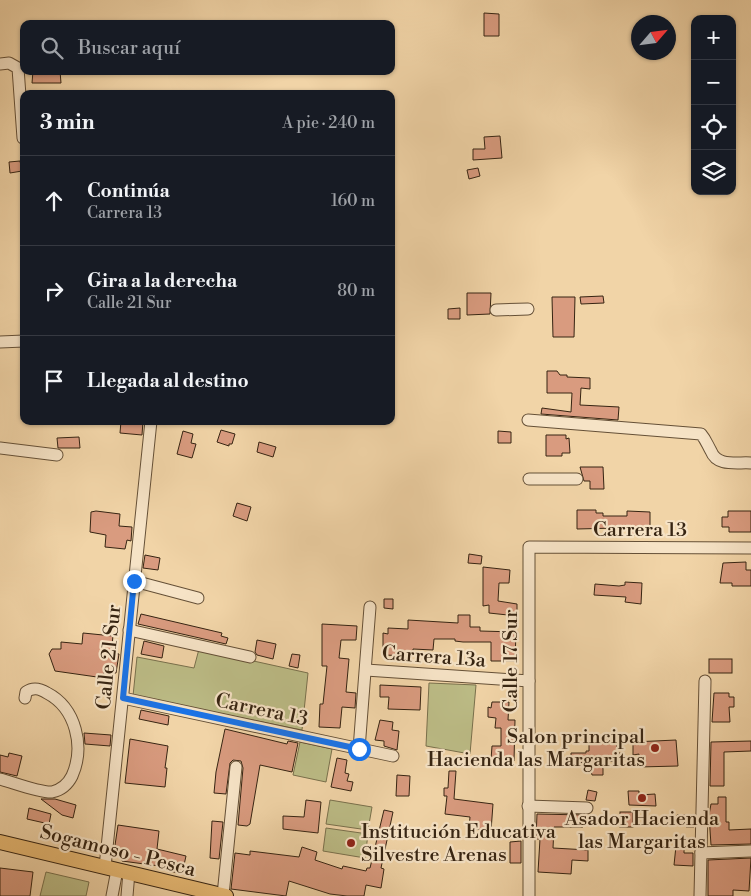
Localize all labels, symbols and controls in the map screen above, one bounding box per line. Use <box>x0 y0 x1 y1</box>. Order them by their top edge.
north arrow <box>631 15 676 60</box>
map controls <box>691 15 736 195</box>
button: + <box>691 15 736 60</box>
search box <box>20 20 395 75</box>
icon: search <box>38 34 66 62</box>
text: Buscar aquí <box>78 36 180 60</box>
button: − <box>691 60 736 105</box>
button: locate <box>691 105 736 150</box>
text: 3 min <box>40 110 95 136</box>
text: A pie · 240 m <box>282 113 375 133</box>
button: layers <box>691 150 736 195</box>
text: Continúa <box>87 179 170 203</box>
icon: ahead <box>40 187 68 215</box>
text: 160 m <box>331 191 375 211</box>
text: Carrera 13 <box>87 203 162 223</box>
text: Gira a la derecha <box>87 269 237 293</box>
icon: right <box>40 277 68 305</box>
text: 80 m <box>337 281 375 301</box>
text: Calle 21 Sur <box>87 293 172 313</box>
icon: arrive <box>40 367 68 395</box>
text: Llegada al destino <box>87 369 249 393</box>
street label: Carrera 13 <box>593 518 687 543</box>
route end <box>123 570 146 593</box>
street label: Calle 21 Sur <box>92 603 127 711</box>
street label: Calle 17 Sur <box>499 609 524 713</box>
street label: Carrera 13a <box>381 641 488 674</box>
street label: Carrera 13 <box>213 688 310 732</box>
place label: Salon principal Hacienda las Margaritas <box>427 725 645 773</box>
route start <box>348 738 371 761</box>
marker: Salon principal Hacienda las Margaritas <box>649 742 661 754</box>
marker: Asador Hacienda las Margaritas <box>636 792 648 804</box>
place label: Asador Hacienda las Margaritas <box>564 807 720 855</box>
street label: Sogamoso - Pesca <box>37 820 199 883</box>
place label: Institución Educativa Silvestre Arenas <box>361 820 557 868</box>
marker: Institución Educativa Silvestre Arenas <box>345 837 357 849</box>

